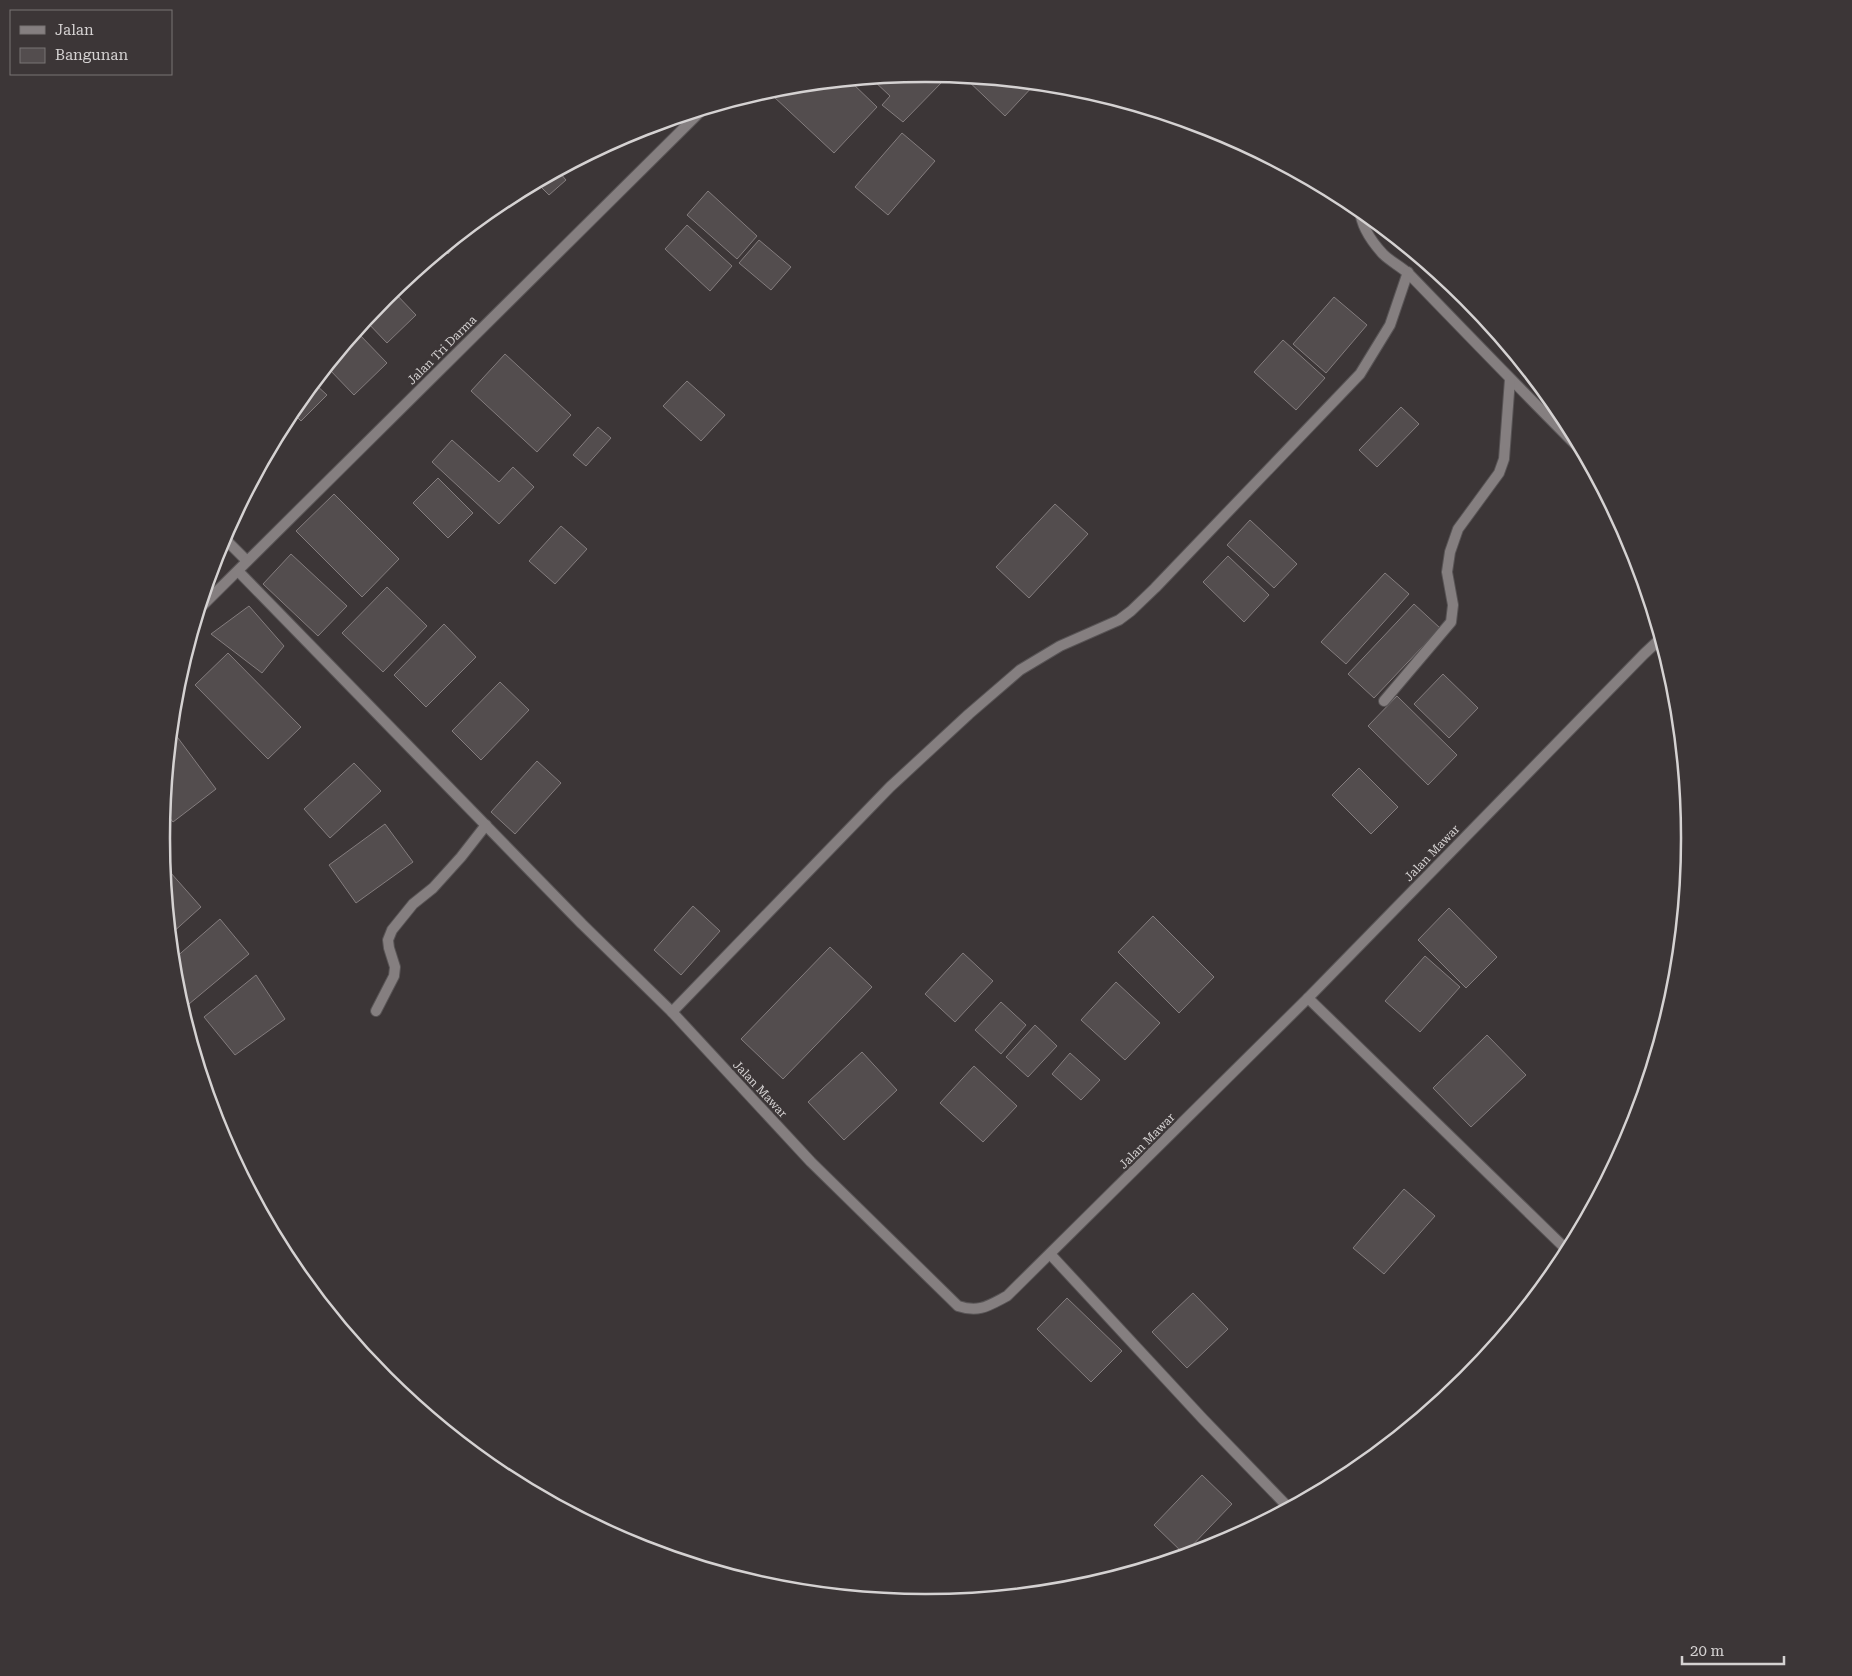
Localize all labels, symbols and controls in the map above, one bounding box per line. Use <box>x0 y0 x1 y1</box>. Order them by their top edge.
legend <box>10 10 172 75</box>
text: Jalan <box>55 21 94 39</box>
text: Bangunan <box>55 46 128 64</box>
street label: Jalan Tri Darma <box>405 312 480 387</box>
street label: Jalan Mawar <box>1402 822 1462 884</box>
street label: Jalan Mawar <box>730 1058 790 1120</box>
street label: Jalan Mawar <box>1116 1110 1178 1172</box>
scale bar <box>1682 1634 1784 1666</box>
text: 20 m <box>1690 1642 1725 1660</box>

